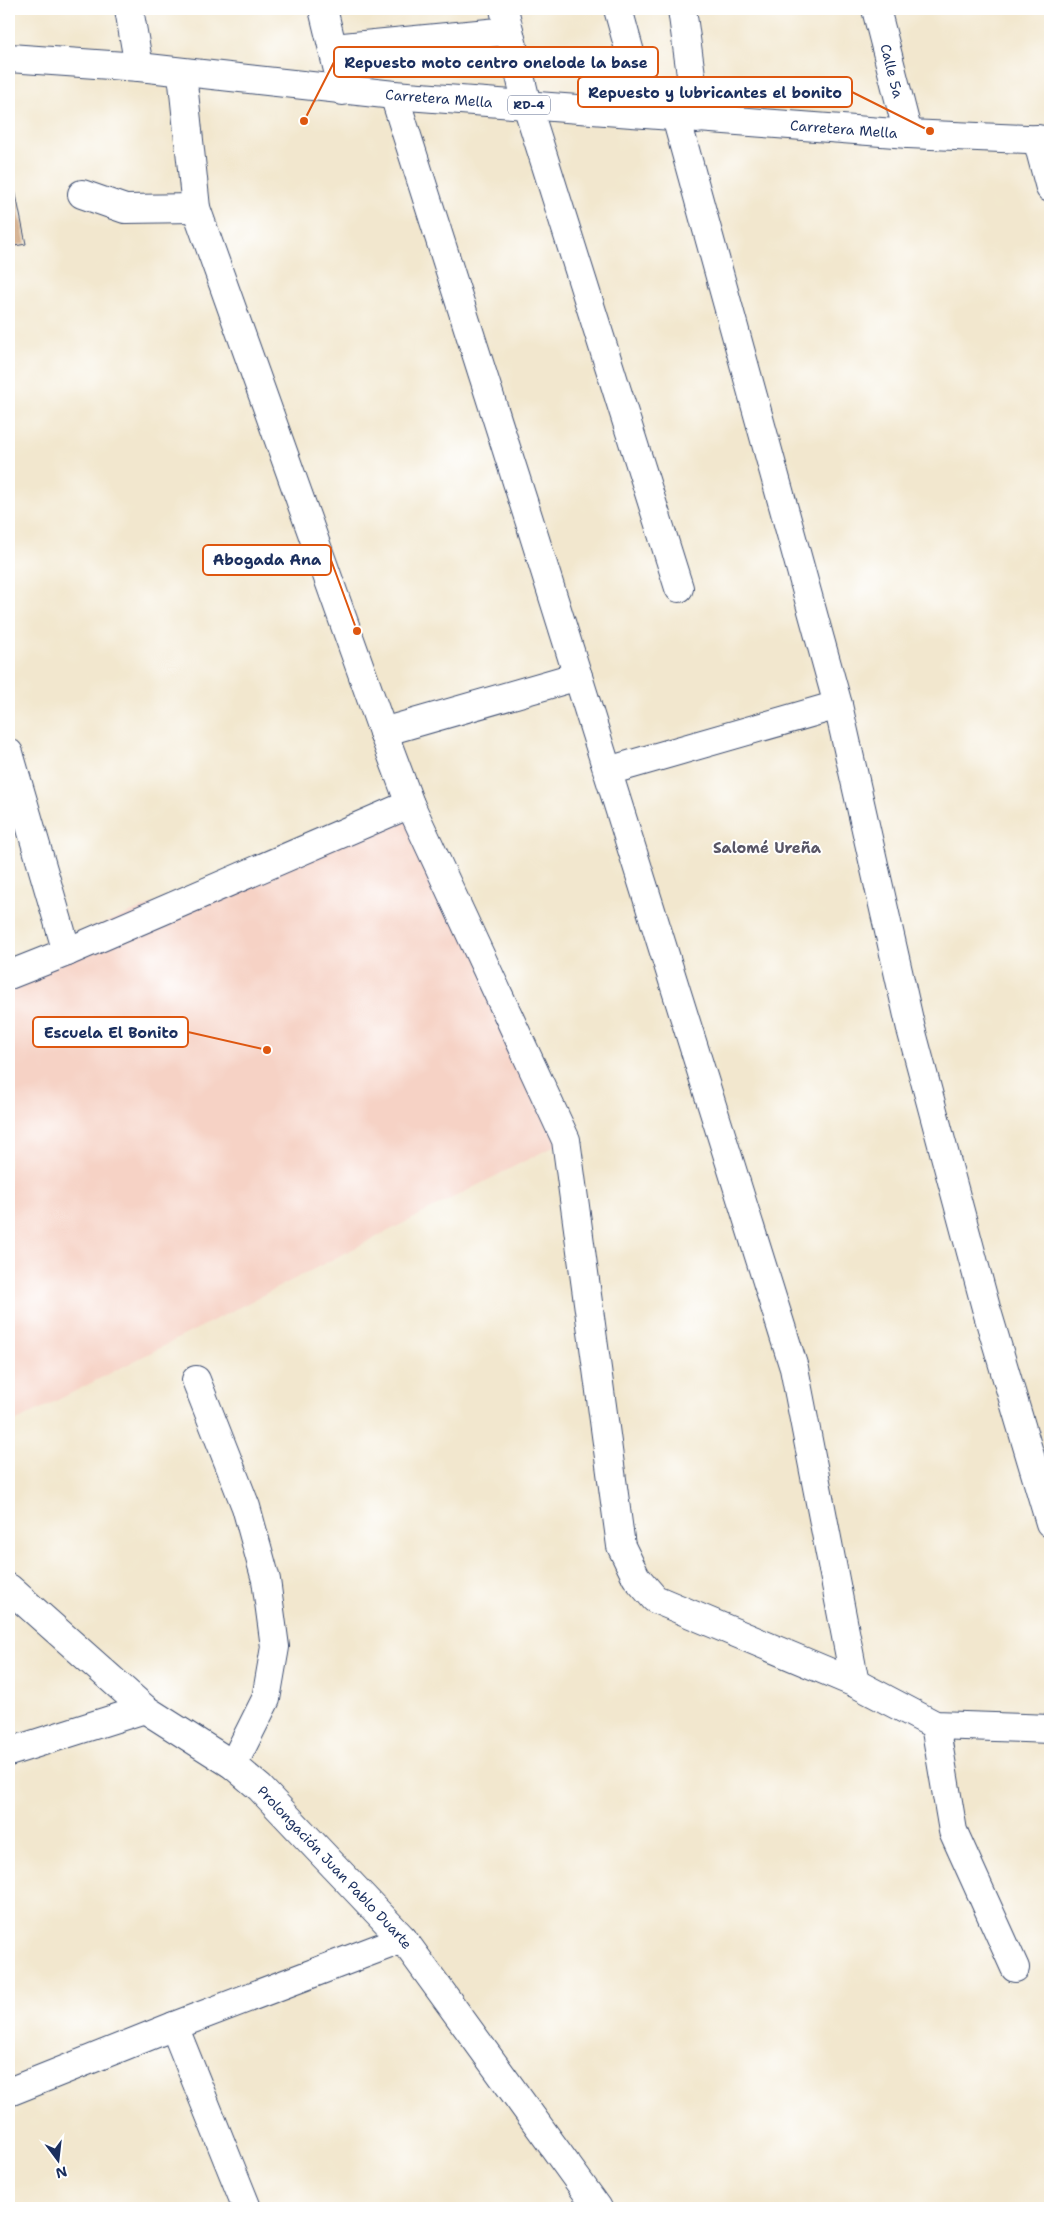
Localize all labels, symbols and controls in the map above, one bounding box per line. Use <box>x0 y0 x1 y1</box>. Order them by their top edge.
street label: Calle 5a <box>876 42 908 100</box>
callout: Repuesto moto centro onelode la base <box>334 47 658 77</box>
text: Repuesto moto centro onelode la base <box>344 53 648 73</box>
callout: Repuesto y lubricantes el bonito <box>578 77 852 107</box>
text: Repuesto y lubricantes el bonito <box>588 83 842 103</box>
street label: Carretera Mella <box>384 85 494 111</box>
road number: RD-4 <box>508 96 550 114</box>
street label: Carretera Mella <box>790 116 898 142</box>
callout: Abogada Ana <box>203 545 331 575</box>
text: Abogada Ana <box>213 550 322 570</box>
district label: Salomé Ureña <box>713 838 822 858</box>
callout: Escuela El Bonito <box>33 1017 188 1047</box>
text: Escuela El Bonito <box>44 1023 179 1043</box>
street label: Prolongación Juan Pablo Duarte <box>254 1782 416 1953</box>
north arrow <box>32 2134 82 2184</box>
text: N <box>54 2162 69 2183</box>

